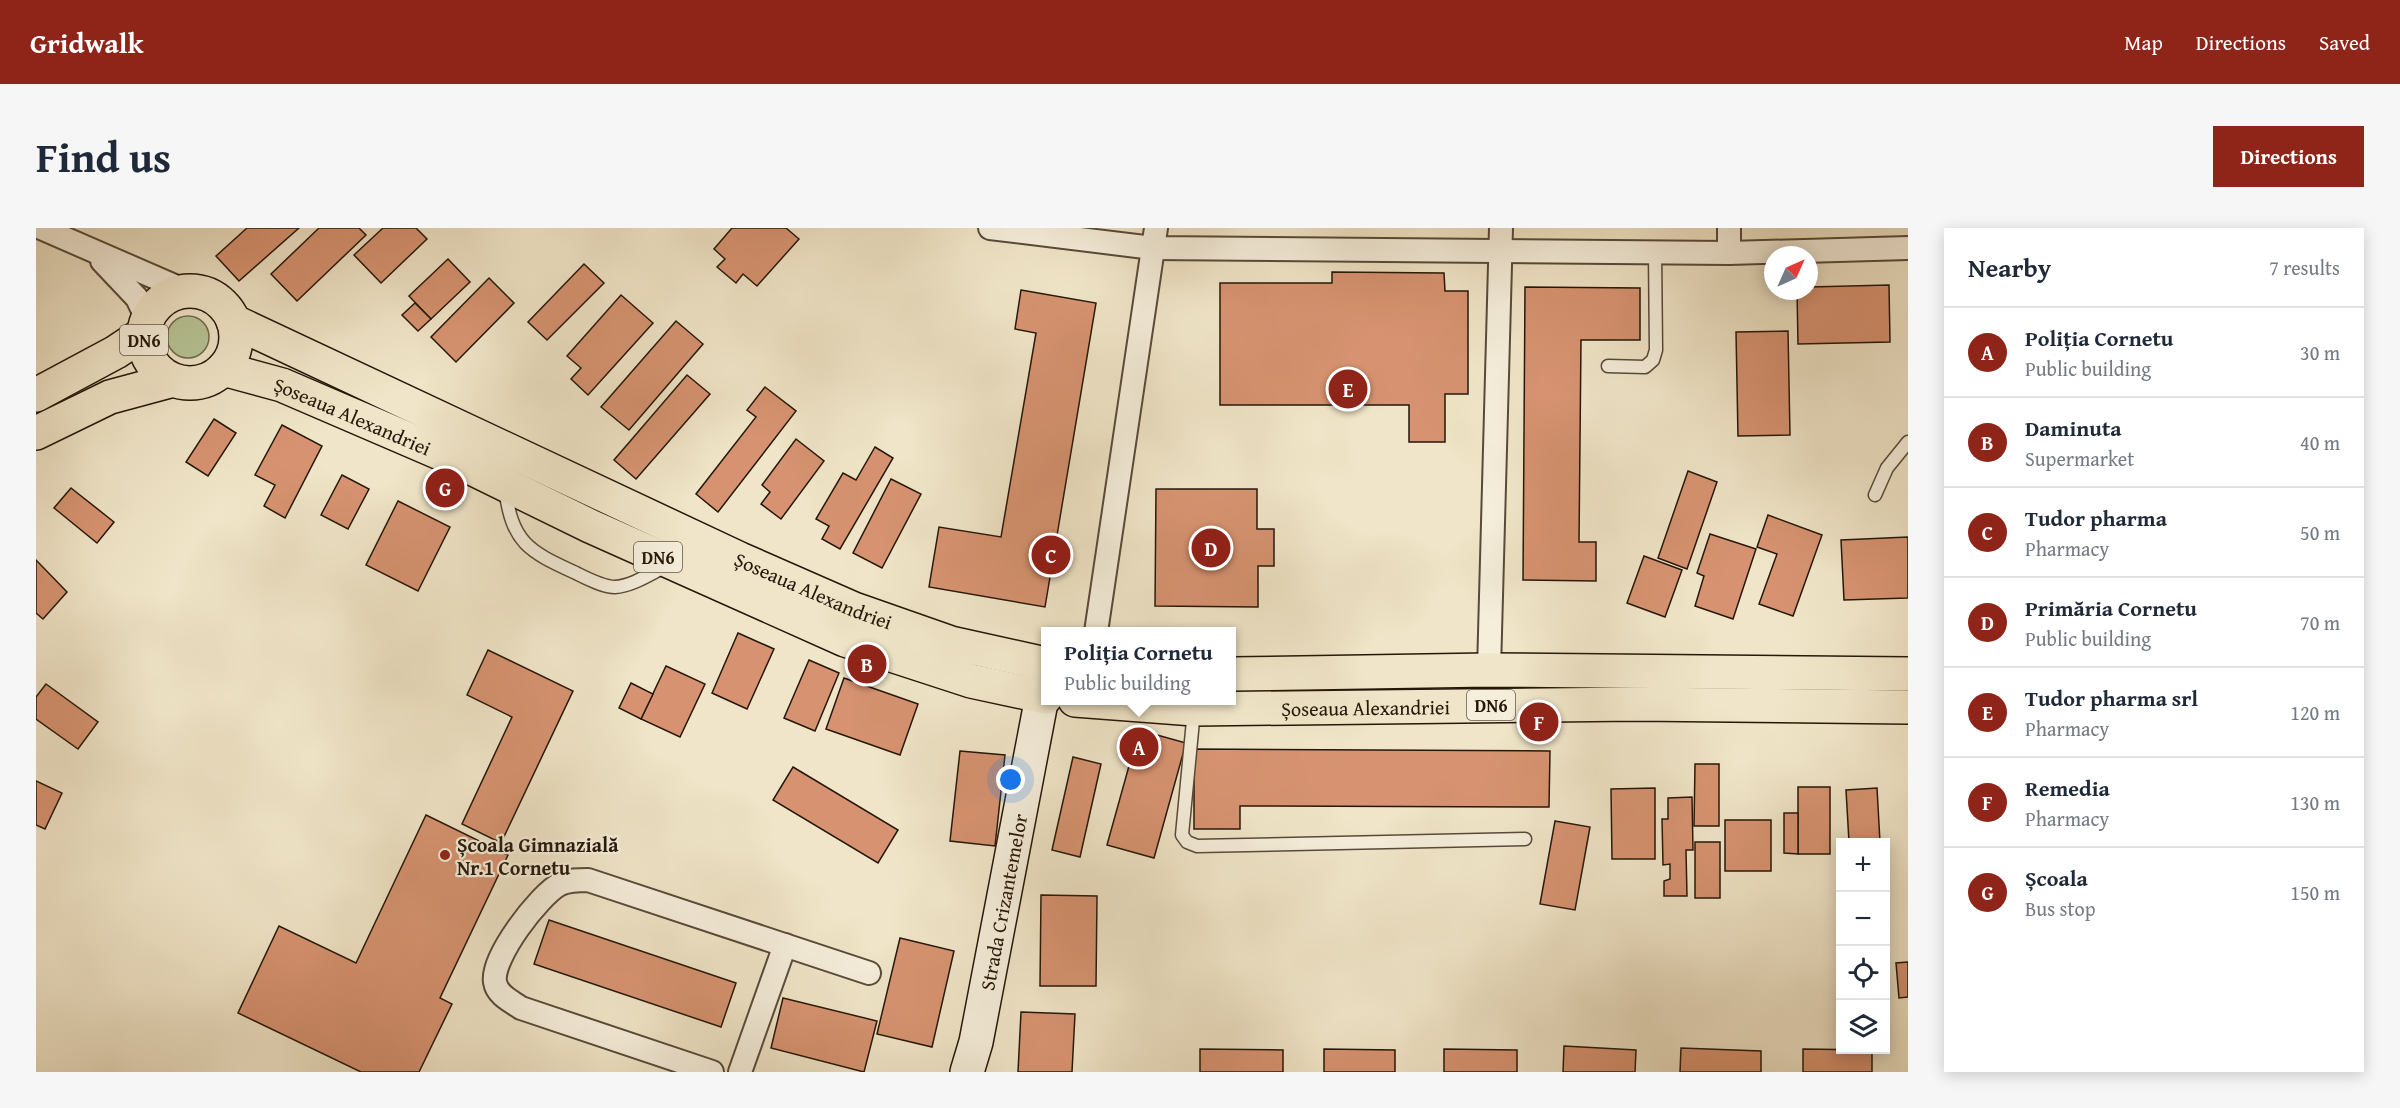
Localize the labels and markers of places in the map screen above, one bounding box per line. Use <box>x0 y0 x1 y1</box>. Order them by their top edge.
pin: E <box>1328 366 1368 412</box>
pin: G <box>426 466 464 510</box>
pin: D <box>1192 526 1230 570</box>
pin: C <box>1032 532 1070 578</box>
pin: B <box>848 642 886 686</box>
pin: F <box>1520 700 1558 744</box>
pin: A <box>1120 724 1158 770</box>
place label: Școala Gimnazială Nr.1 Cornetu <box>457 830 619 882</box>
marker: Școala Gimnazială Nr.1 Cornetu <box>438 848 452 862</box>

